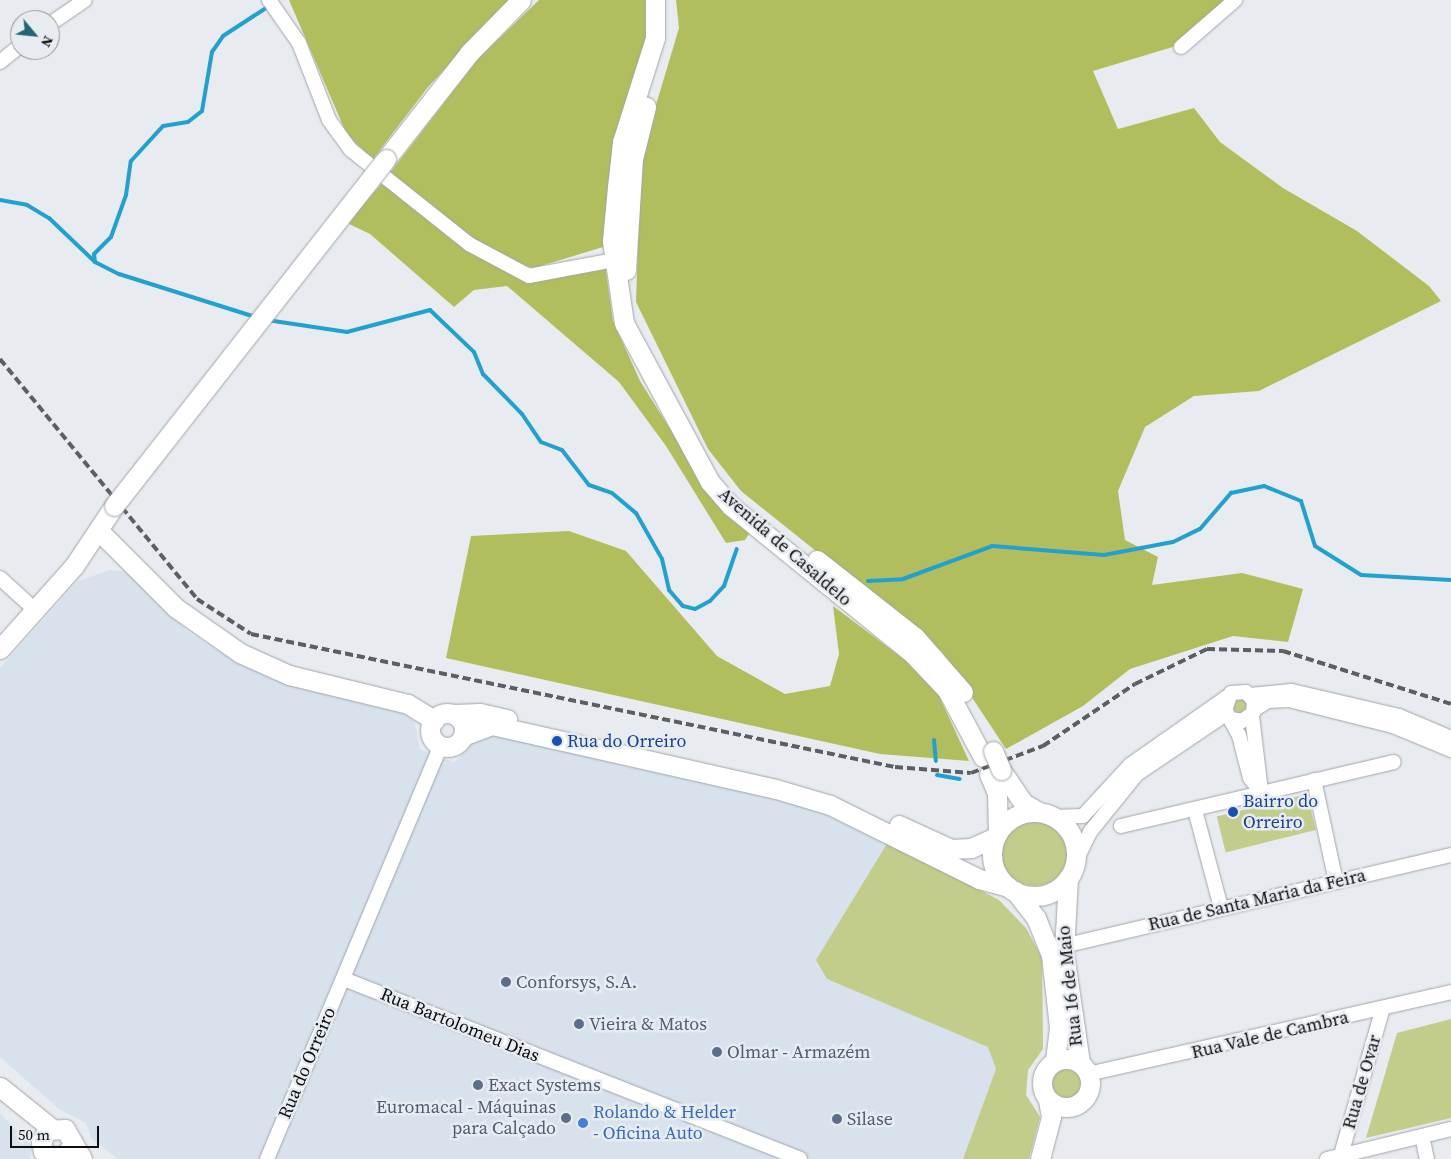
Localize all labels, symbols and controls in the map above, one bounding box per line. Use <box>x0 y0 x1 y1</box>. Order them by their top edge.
north arrow <box>10 10 60 60</box>
text: N <box>36 32 59 51</box>
street label: Avenida de Casaldelo <box>714 483 856 611</box>
place label: Rua do Orreiro <box>567 730 686 752</box>
marker: Rua do Orreiro <box>551 735 563 747</box>
place label: Bairro do Orreiro <box>1243 791 1318 834</box>
marker: Bairro do Orreiro <box>1227 806 1239 818</box>
street label: Rua de Santa Maria da Feira <box>1146 864 1368 936</box>
street label: Rua 16 de Maio <box>1053 924 1087 1048</box>
place label: Conforsys, S.A. <box>516 971 637 993</box>
marker: Conforsys, S.A. <box>500 976 512 988</box>
street label: Rua Bartolomeu Dias <box>377 983 543 1067</box>
street label: Rua do Orreiro <box>274 1004 340 1122</box>
street label: Rua Vale de Cambra <box>1189 1006 1351 1064</box>
place label: Vieira & Matos <box>589 1013 707 1035</box>
marker: Vieira & Matos <box>573 1018 585 1030</box>
street label: Rua de Ovar <box>1338 1032 1386 1132</box>
place label: Olmar - Armazém <box>727 1041 871 1063</box>
marker: Olmar - Armazém <box>711 1046 723 1058</box>
place label: Exact Systems <box>488 1074 601 1096</box>
marker: Exact Systems <box>472 1079 484 1091</box>
place label: Euromacal - Máquinas para Calçado <box>376 1097 556 1140</box>
place label: Rolando & Helder - Oficina Auto <box>593 1102 736 1144</box>
place label: Silase <box>847 1108 893 1130</box>
marker: Euromacal - Máquinas para Calçado <box>560 1112 572 1124</box>
marker: Silase <box>831 1113 843 1125</box>
scale bar <box>12 1116 101 1148</box>
marker: Rolando & Helder - Oficina Auto <box>577 1117 589 1129</box>
text: 50 m <box>18 1124 50 1145</box>

